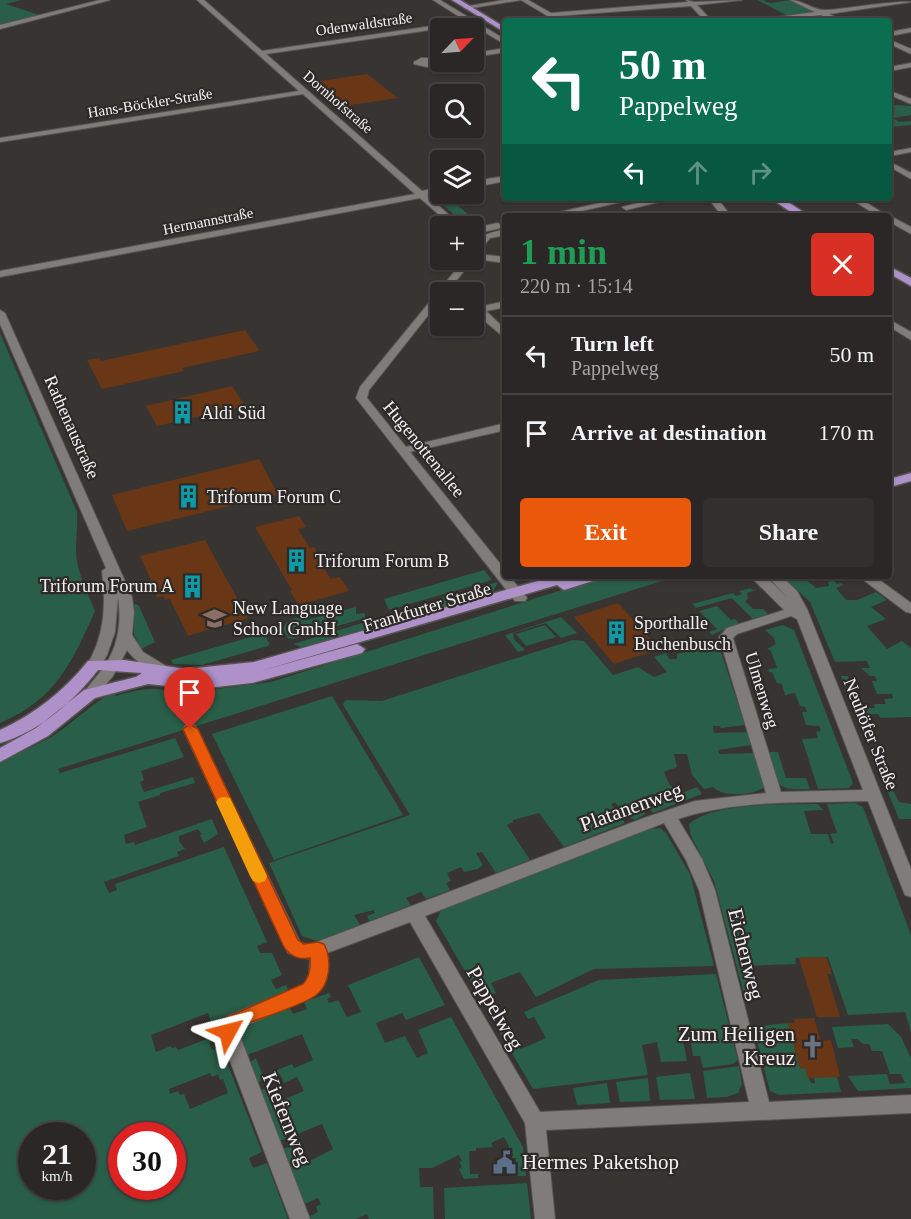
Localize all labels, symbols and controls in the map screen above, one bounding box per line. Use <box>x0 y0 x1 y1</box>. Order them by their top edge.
street label: Odenwaldstraße <box>315 9 414 39</box>
north arrow <box>430 18 484 72</box>
map controls <box>430 18 484 336</box>
icon: left <box>520 42 598 120</box>
text: 50 m <box>619 42 707 88</box>
street label: Dornhofstraße <box>300 68 376 137</box>
button: search <box>430 84 484 138</box>
street label: Hans-Böckler-Straße <box>86 85 214 121</box>
text: Pappelweg <box>619 91 737 121</box>
button: layers <box>430 150 484 204</box>
icon: left <box>618 156 651 189</box>
icon: ahead <box>681 156 714 189</box>
icon: right <box>744 156 777 189</box>
street label: Hermannstraße <box>161 204 255 238</box>
button: + <box>430 216 484 270</box>
text: 1 min <box>520 232 607 272</box>
button: close <box>811 233 874 296</box>
text: 220 m · 15:14 <box>520 275 633 297</box>
button: − <box>430 282 484 336</box>
text: Turn left <box>571 331 654 356</box>
icon: left <box>520 339 553 372</box>
text: 50 m <box>829 342 874 367</box>
text: Pappelweg <box>571 357 659 379</box>
street label: Rathenaustraße <box>40 372 104 482</box>
street label: Hugenottenallee <box>379 397 469 501</box>
building icon: Aldi Süd <box>170 400 196 426</box>
place label: Aldi Süd <box>201 403 266 423</box>
icon: arrive <box>520 417 553 450</box>
text: Arrive at destination <box>571 420 767 445</box>
text: 170 m <box>818 420 874 445</box>
building icon: Triforum Forum C <box>176 484 202 510</box>
place label: Triforum Forum C <box>207 487 341 507</box>
button: Exit <box>520 498 691 567</box>
button: Share <box>703 498 874 567</box>
building icon: Triforum Forum B <box>284 548 310 574</box>
place label: Triforum Forum B <box>315 551 449 571</box>
building icon: Triforum Forum A <box>179 573 205 599</box>
place label: Triforum Forum A <box>40 576 174 596</box>
street label: Frankfurter Straße <box>361 578 493 636</box>
place label: New Language School GmbH <box>233 598 342 639</box>
school or university icon: New Language School GmbH <box>202 605 228 631</box>
place label: Sporthalle Buchenbusch <box>634 613 731 654</box>
building icon: Sporthalle Buchenbusch <box>603 620 629 646</box>
street label: Ulmenweg <box>741 649 783 731</box>
pin <box>164 667 215 729</box>
street label: Neuhöfer Straße <box>840 675 902 793</box>
icon: arrive <box>173 676 206 709</box>
street label: Platanenweg <box>576 777 686 837</box>
street label: Eichenweg <box>723 906 769 1003</box>
street label: Pappelweg <box>462 962 529 1054</box>
position arrow <box>196 1000 260 1064</box>
place label: Zum Heiligen Kreuz <box>678 1022 795 1070</box>
church icon: Zum Heiligen Kreuz <box>800 1033 826 1059</box>
street label: Kiefernweg <box>257 1069 317 1170</box>
speed limit sign: 30 <box>108 1122 186 1200</box>
text: 21 <box>42 1137 72 1170</box>
public building icon: Hermes Paketshop <box>491 1149 517 1175</box>
place label: Hermes Paketshop <box>522 1150 679 1174</box>
text: km/h <box>42 1168 72 1184</box>

